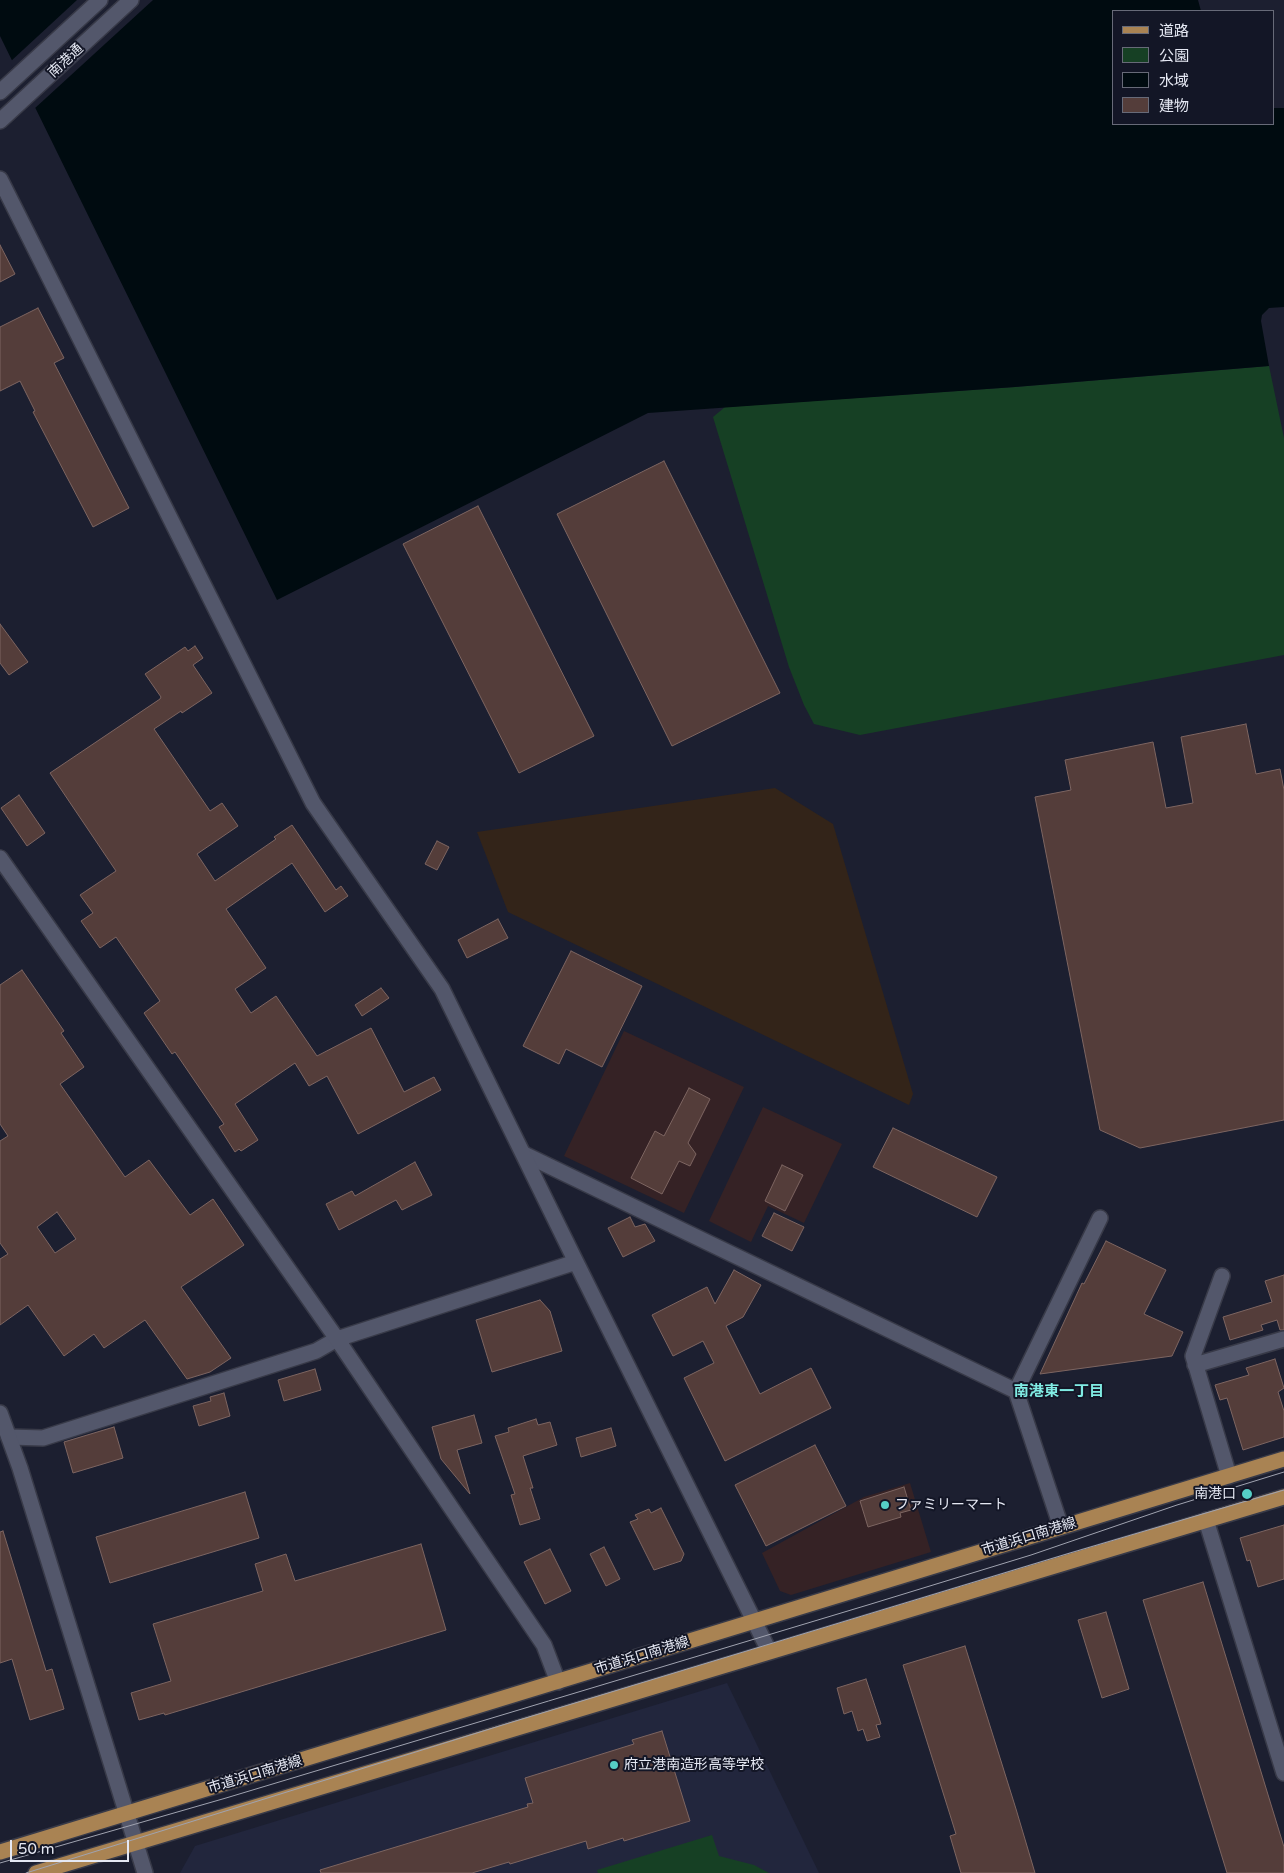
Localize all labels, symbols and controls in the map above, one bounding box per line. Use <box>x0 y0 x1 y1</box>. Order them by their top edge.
legend <box>1112 10 1274 125</box>
text: 道路 <box>1159 22 1189 40</box>
street label: 南港通 <box>45 41 87 81</box>
text: 公園 <box>1159 47 1189 65</box>
text: 水域 <box>1159 72 1189 90</box>
text: 建物 <box>1159 97 1189 115</box>
district label: 南港東一丁目 <box>1014 1383 1104 1401</box>
place label: 南港口 <box>1194 1486 1236 1502</box>
marker: 南港口 <box>1240 1487 1254 1501</box>
place label: ファミリーマート <box>895 1497 1007 1513</box>
marker: ファミリーマート <box>879 1499 891 1511</box>
street label: 市道浜口南港線 <box>980 1515 1078 1559</box>
street label: 市道浜口南港線 <box>593 1634 691 1678</box>
street label: 市道浜口南港線 <box>206 1753 304 1797</box>
place label: 府立港南造形高等学校 <box>624 1757 764 1773</box>
marker: 府立港南造形高等学校 <box>608 1759 620 1771</box>
scale bar <box>12 1830 131 1862</box>
text: 50 m <box>18 1840 55 1858</box>

